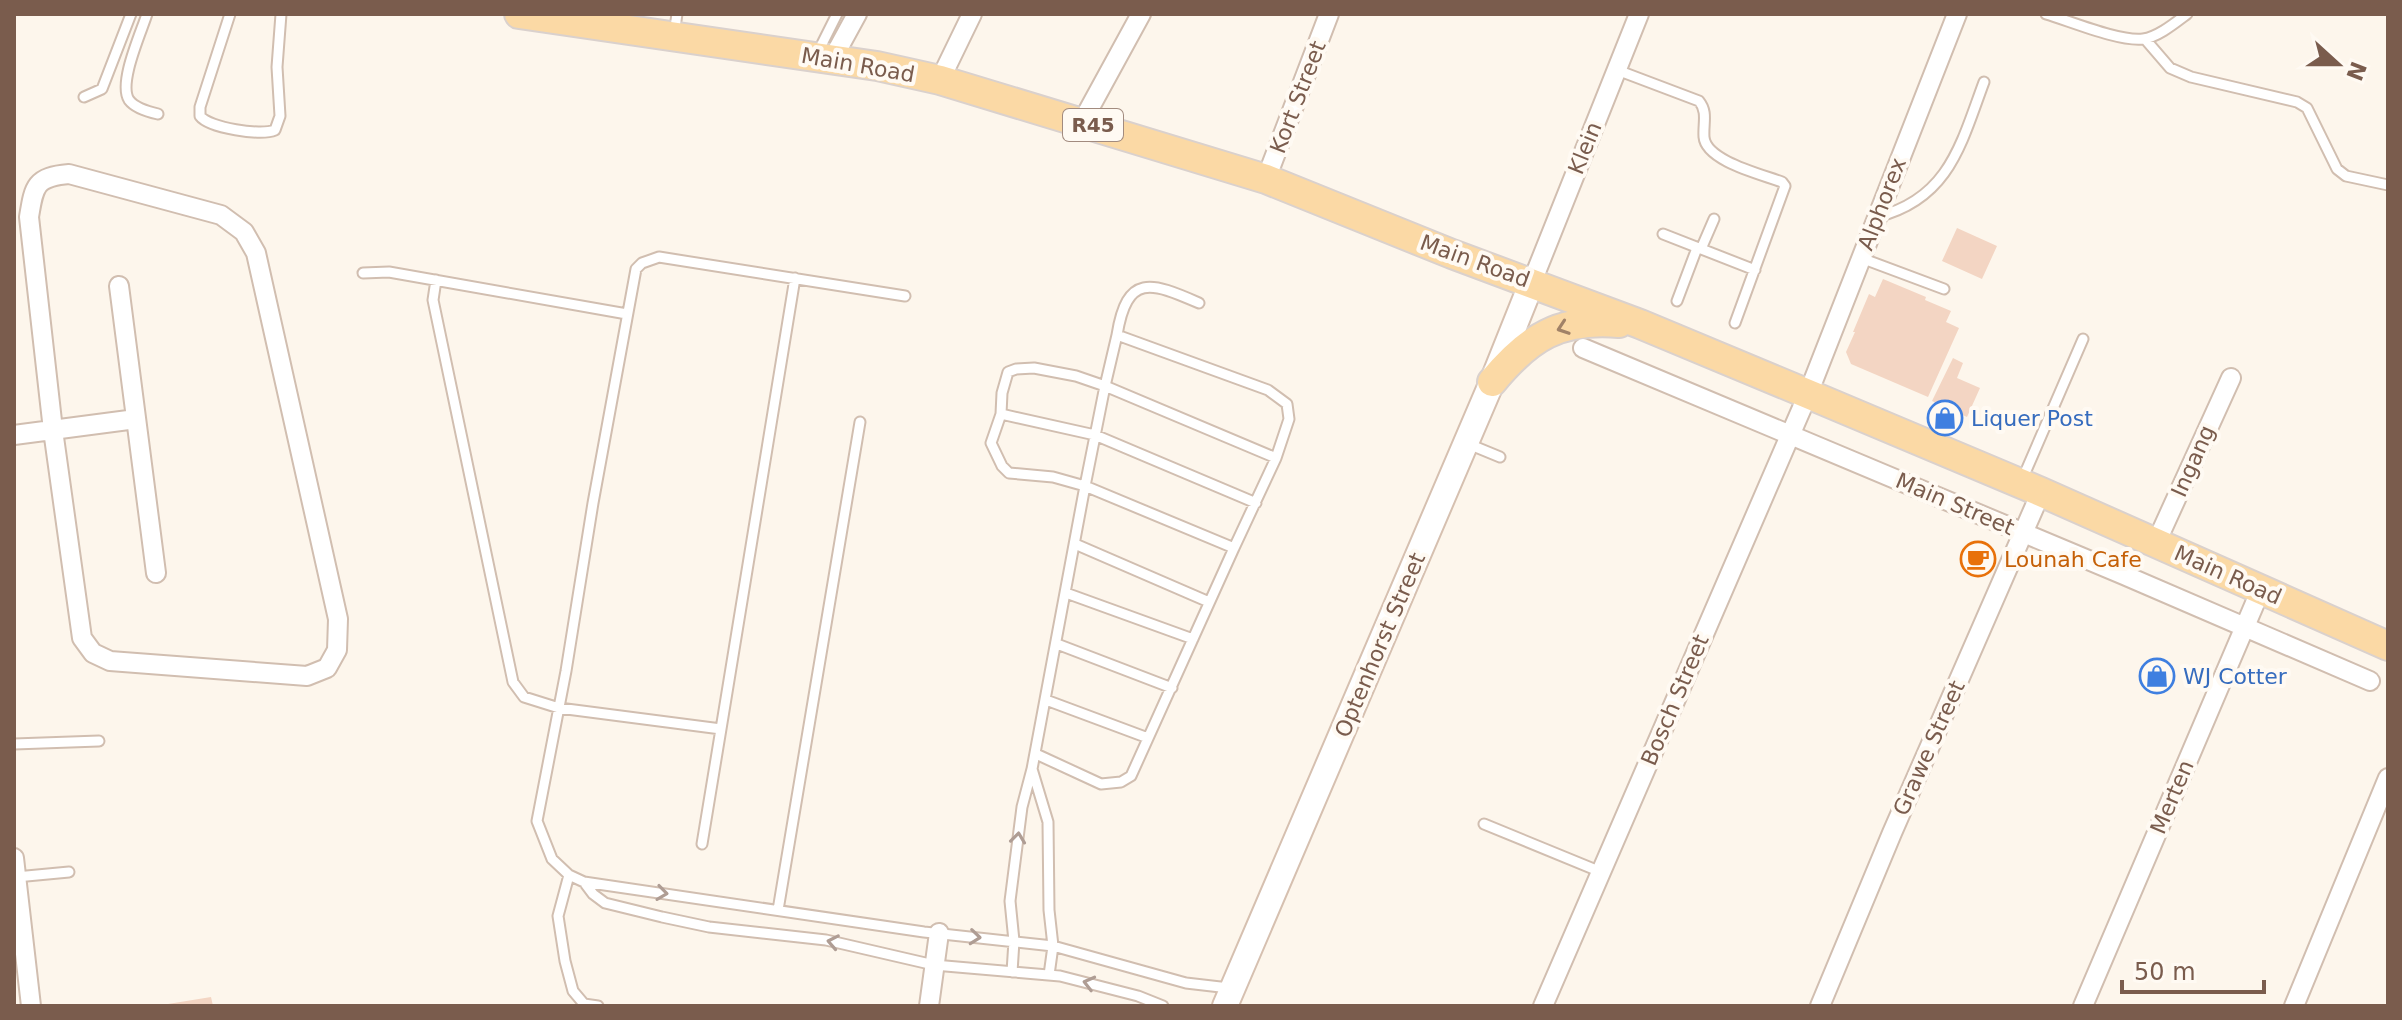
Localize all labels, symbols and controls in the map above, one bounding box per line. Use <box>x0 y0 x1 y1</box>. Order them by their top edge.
north arrow <box>2298 24 2378 104</box>
street label: Kort Street <box>1265 37 1331 157</box>
street label: Main Road <box>799 43 917 87</box>
text: N <box>2341 58 2371 84</box>
road number: R45 <box>1063 109 1123 141</box>
street label: Klein <box>1563 118 1607 178</box>
street label: Alphorex <box>1853 154 1911 254</box>
street label: Main Road <box>1417 230 1533 292</box>
one-way arrow <box>1557 318 1571 334</box>
shop icon: Liquer Post <box>1926 399 1964 437</box>
place label: Liquer Post <box>1971 406 2093 431</box>
street label: Ingang <box>2166 421 2220 501</box>
street label: Main Street <box>1892 468 2018 540</box>
cafe icon: Lounah Cafe <box>1959 540 1997 578</box>
street label: Main Road <box>2171 540 2285 610</box>
place label: Lounah Cafe <box>2004 547 2142 572</box>
street label: Optenhorst Street <box>1330 549 1430 741</box>
street label: Bosch Street <box>1636 630 1714 769</box>
shop icon: WJ Cotter <box>2138 657 2176 695</box>
place label: WJ Cotter <box>2183 664 2288 689</box>
street label: Grawe Street <box>1888 676 1970 819</box>
street label: Merten <box>2145 756 2199 838</box>
one-way arrow <box>1010 831 1027 844</box>
one-way arrow <box>655 884 669 901</box>
one-way arrow <box>968 929 981 946</box>
one-way arrow <box>827 934 840 951</box>
scale bar <box>2122 944 2264 994</box>
text: 50 m <box>2134 958 2196 986</box>
one-way arrow <box>1083 975 1096 992</box>

